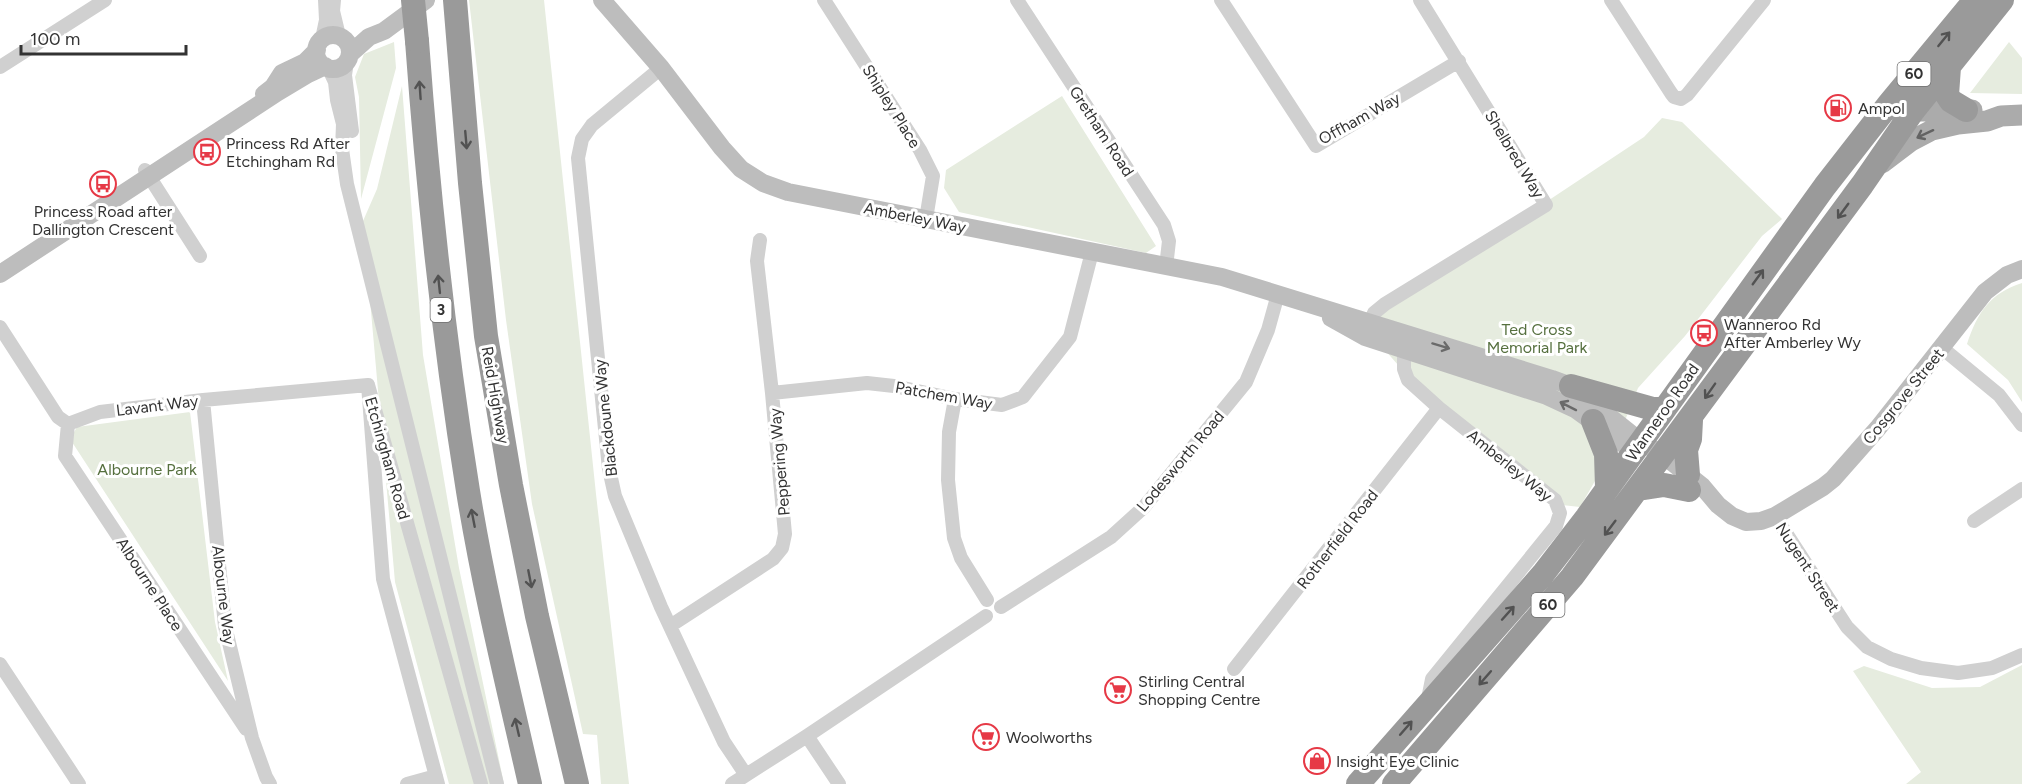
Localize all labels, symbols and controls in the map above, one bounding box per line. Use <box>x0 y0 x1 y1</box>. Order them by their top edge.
scale bar <box>21 18 186 56</box>
text: 100 m <box>30 28 80 50</box>
one-way arrow <box>1938 31 1951 47</box>
street label: Shipley Place <box>858 61 925 152</box>
road number: 60 <box>1898 62 1930 86</box>
one-way arrow <box>415 80 426 100</box>
street label: Gretham Road <box>1065 83 1138 180</box>
street label: Offham Way <box>1315 88 1404 149</box>
fuel station icon: Ampol <box>1823 93 1853 123</box>
place label: Ampol <box>1858 99 1905 118</box>
street label: Shelbred Way <box>1481 107 1549 202</box>
one-way arrow <box>1916 129 1934 141</box>
one-way arrow <box>461 130 472 149</box>
place label: Princess Rd After Etchingham Rd <box>226 134 350 171</box>
bus stop icon: Princess Rd After Etchingham Rd <box>192 137 222 167</box>
bus stop icon: Princess Road after Dallington Crescent <box>88 169 118 199</box>
street label: Amberley Way <box>862 198 968 237</box>
place label: Princess Road after Dallington Crescent <box>32 202 174 239</box>
one-way arrow <box>1837 202 1849 218</box>
one-way arrow <box>1752 269 1765 285</box>
one-way arrow <box>433 274 444 294</box>
road number: 3 <box>430 298 452 322</box>
place label: Wanneroo Rd After Amberley Wy <box>1724 315 1862 352</box>
bus stop icon: Wanneroo Rd After Amberley Wy <box>1689 318 1719 348</box>
park label: Ted Cross Memorial Park <box>1487 320 1587 357</box>
one-way arrow <box>1431 341 1450 352</box>
street label: Reid Highway <box>478 345 514 446</box>
street label: Cosgrove Street <box>1859 345 1948 448</box>
street label: Blackdoune Way <box>590 358 621 478</box>
street label: Wanneroo Road <box>1622 360 1703 465</box>
street label: Patchem Way <box>894 378 995 413</box>
one-way arrow <box>1704 382 1716 398</box>
street label: Lavant Way <box>115 391 200 420</box>
street label: Etchingham Road <box>361 395 414 522</box>
one-way arrow <box>1560 400 1578 412</box>
street label: Peppering Way <box>765 407 794 517</box>
street label: Lodesworth Road <box>1133 407 1228 516</box>
street label: Amberley Way <box>1463 425 1556 506</box>
park label: Albourne Park <box>97 460 197 479</box>
street label: Rotherfield Road <box>1293 486 1382 593</box>
one-way arrow <box>467 509 478 529</box>
street label: Nugent Street <box>1772 519 1844 616</box>
one-way arrow <box>1603 520 1616 536</box>
street label: Albourne Place <box>112 534 187 635</box>
street label: Albourne Way <box>208 544 239 646</box>
one-way arrow <box>525 569 536 588</box>
road number: 60 <box>1532 593 1564 617</box>
one-way arrow <box>1501 606 1515 621</box>
one-way arrow <box>1478 670 1492 685</box>
place label: Stirling Central Shopping Centre <box>1138 672 1261 709</box>
supermarket icon: Stirling Central Shopping Centre <box>1103 675 1133 705</box>
one-way arrow <box>511 718 522 737</box>
one-way arrow <box>1399 721 1413 736</box>
supermarket icon: Woolworths <box>971 722 1001 752</box>
place label: Woolworths <box>1006 728 1092 747</box>
shop icon: Insight Eye Clinic <box>1302 746 1332 776</box>
place label: Insight Eye Clinic <box>1336 752 1460 771</box>

